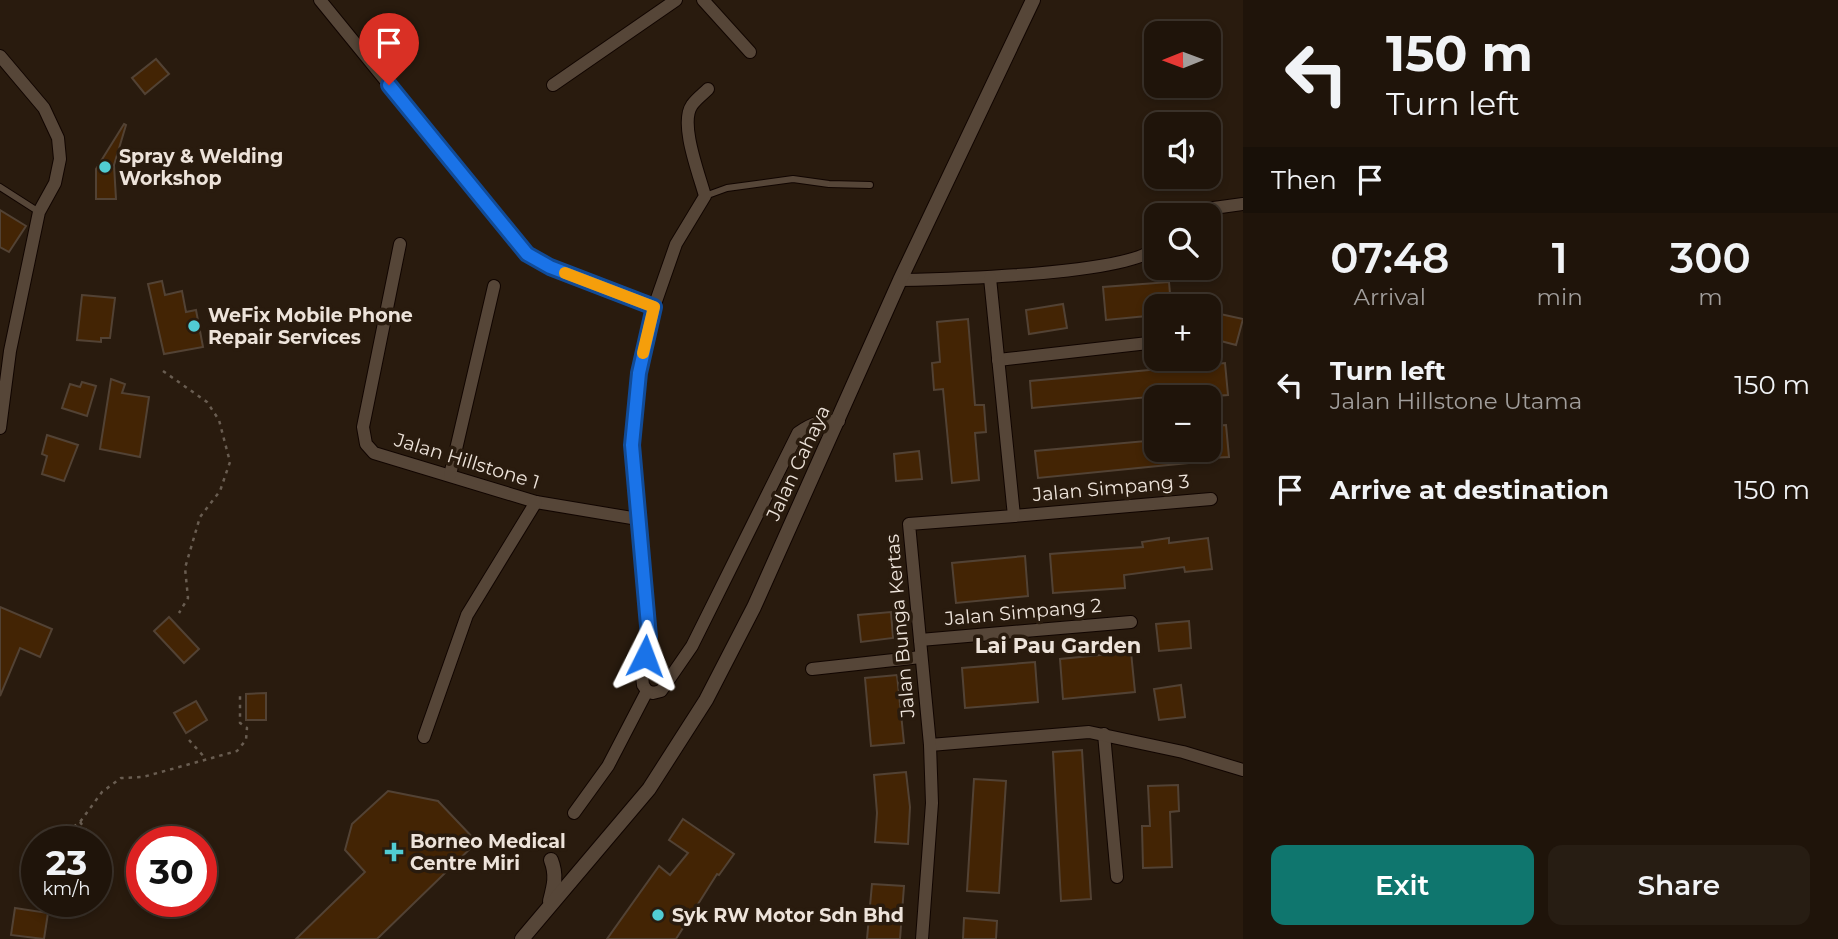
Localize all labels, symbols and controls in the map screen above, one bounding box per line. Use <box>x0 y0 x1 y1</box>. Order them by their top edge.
pin <box>359 13 419 85</box>
north arrow <box>1144 21 1222 98</box>
map controls <box>1144 21 1221 462</box>
icon: arrive <box>370 24 408 62</box>
text: 150 m <box>1386 24 1533 83</box>
icon: left <box>1271 28 1362 119</box>
text: Turn left <box>1386 84 1520 123</box>
button: sound <box>1144 112 1221 189</box>
place label: Spray & Welding Workshop <box>119 145 283 190</box>
marker: Spray & Welding Workshop <box>97 159 113 175</box>
icon: arrive <box>1351 161 1389 199</box>
text: Then <box>1271 164 1337 196</box>
button: search <box>1144 203 1221 280</box>
text: 07:48 <box>1330 232 1449 284</box>
text: 1 <box>1552 232 1568 284</box>
text: 300 <box>1670 232 1751 284</box>
text: Arrival <box>1354 283 1426 311</box>
text: min <box>1537 283 1583 311</box>
text: m <box>1698 283 1723 311</box>
button: + <box>1144 294 1221 371</box>
place label: WeFix Mobile Phone Repair Services <box>208 304 413 349</box>
marker: WeFix Mobile Phone Repair Services <box>186 318 202 334</box>
text: Turn left <box>1330 355 1446 387</box>
icon: left <box>1271 366 1309 404</box>
text: 150 m <box>1734 369 1810 401</box>
button: − <box>1144 385 1221 462</box>
text: Jalan Hillstone Utama <box>1330 387 1582 415</box>
street label: Jalan Cahaya <box>761 402 835 525</box>
street label: Jalan Hillstone 1 <box>391 428 542 494</box>
street label: Jalan Simpang 3 <box>1031 470 1190 506</box>
icon: arrive <box>1271 471 1309 509</box>
text: Arrive at destination <box>1330 474 1609 506</box>
text: 150 m <box>1734 474 1810 506</box>
street label: Jalan Bunga Kertas <box>881 533 920 720</box>
street label: Jalan Simpang 2 <box>943 594 1103 630</box>
position arrow <box>608 619 682 693</box>
district label: Lai Pau Garden <box>975 633 1141 658</box>
speed limit sign: 30 <box>126 826 217 917</box>
place label: Borneo Medical Centre Miri <box>410 830 566 875</box>
text: 23 <box>46 841 87 884</box>
marker: Borneo Medical Centre Miri <box>384 842 404 862</box>
button: Exit <box>1271 845 1534 925</box>
button: Share <box>1548 845 1810 925</box>
text: km/h <box>42 878 91 900</box>
place label: Syk RW Motor Sdn Bhd <box>672 904 904 927</box>
marker: Syk RW Motor Sdn Bhd <box>650 907 666 923</box>

